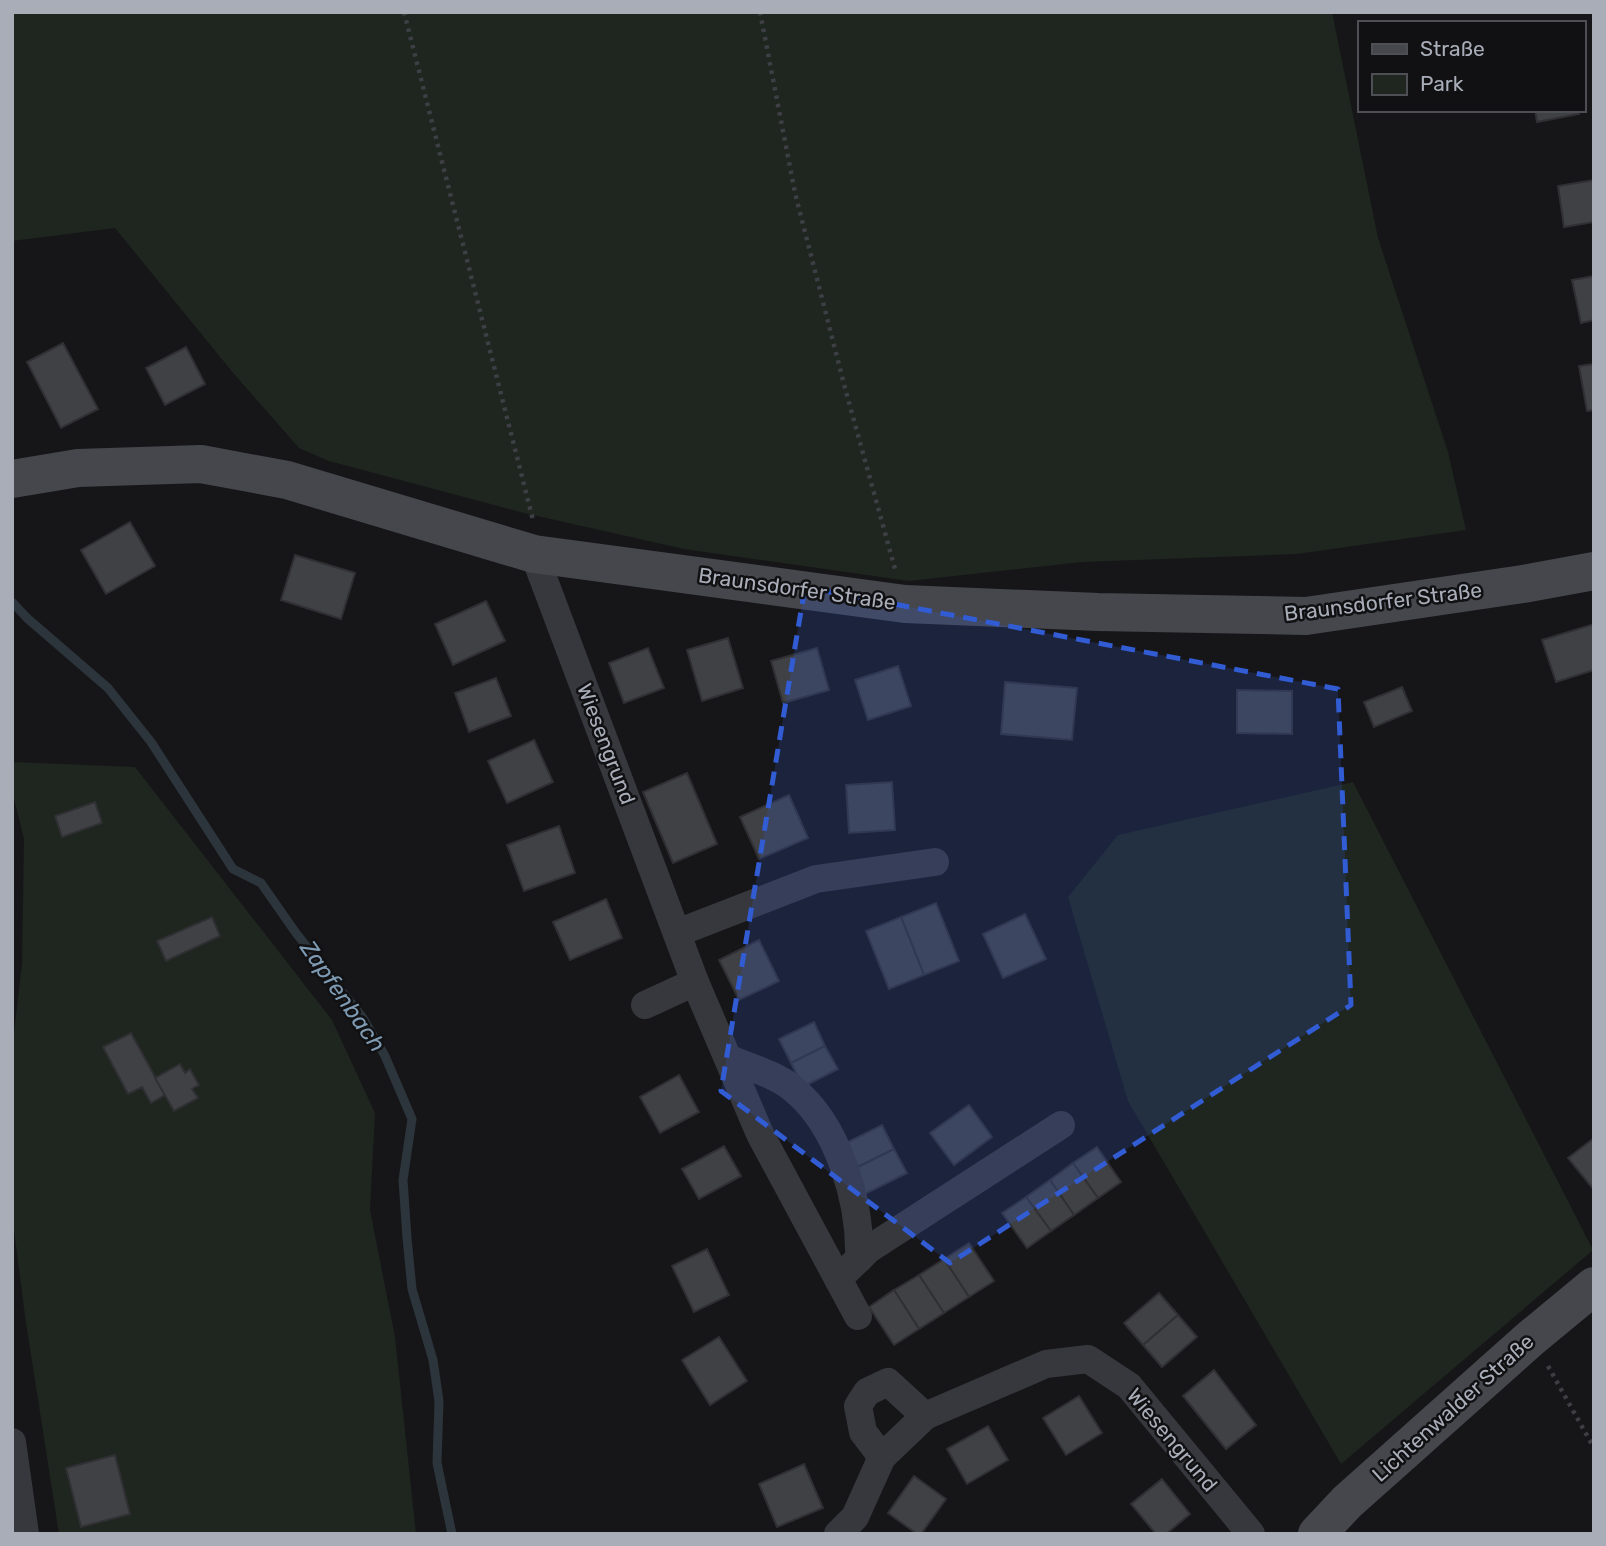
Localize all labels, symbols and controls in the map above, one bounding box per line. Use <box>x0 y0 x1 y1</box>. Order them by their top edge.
legend <box>1358 21 1585 112</box>
text: Straße <box>1420 36 1485 61</box>
text: Park <box>1420 71 1464 96</box>
street label: Braunsdorfer Straße <box>697 562 897 615</box>
street label: Braunsdorfer Straße <box>1283 577 1483 626</box>
street label: Wiesengrund <box>572 680 641 808</box>
water label: Zapfenbach <box>294 934 392 1057</box>
street label: Lichtenwalder Straße <box>1367 1329 1539 1487</box>
street label: Wiesengrund <box>1122 1383 1223 1496</box>

